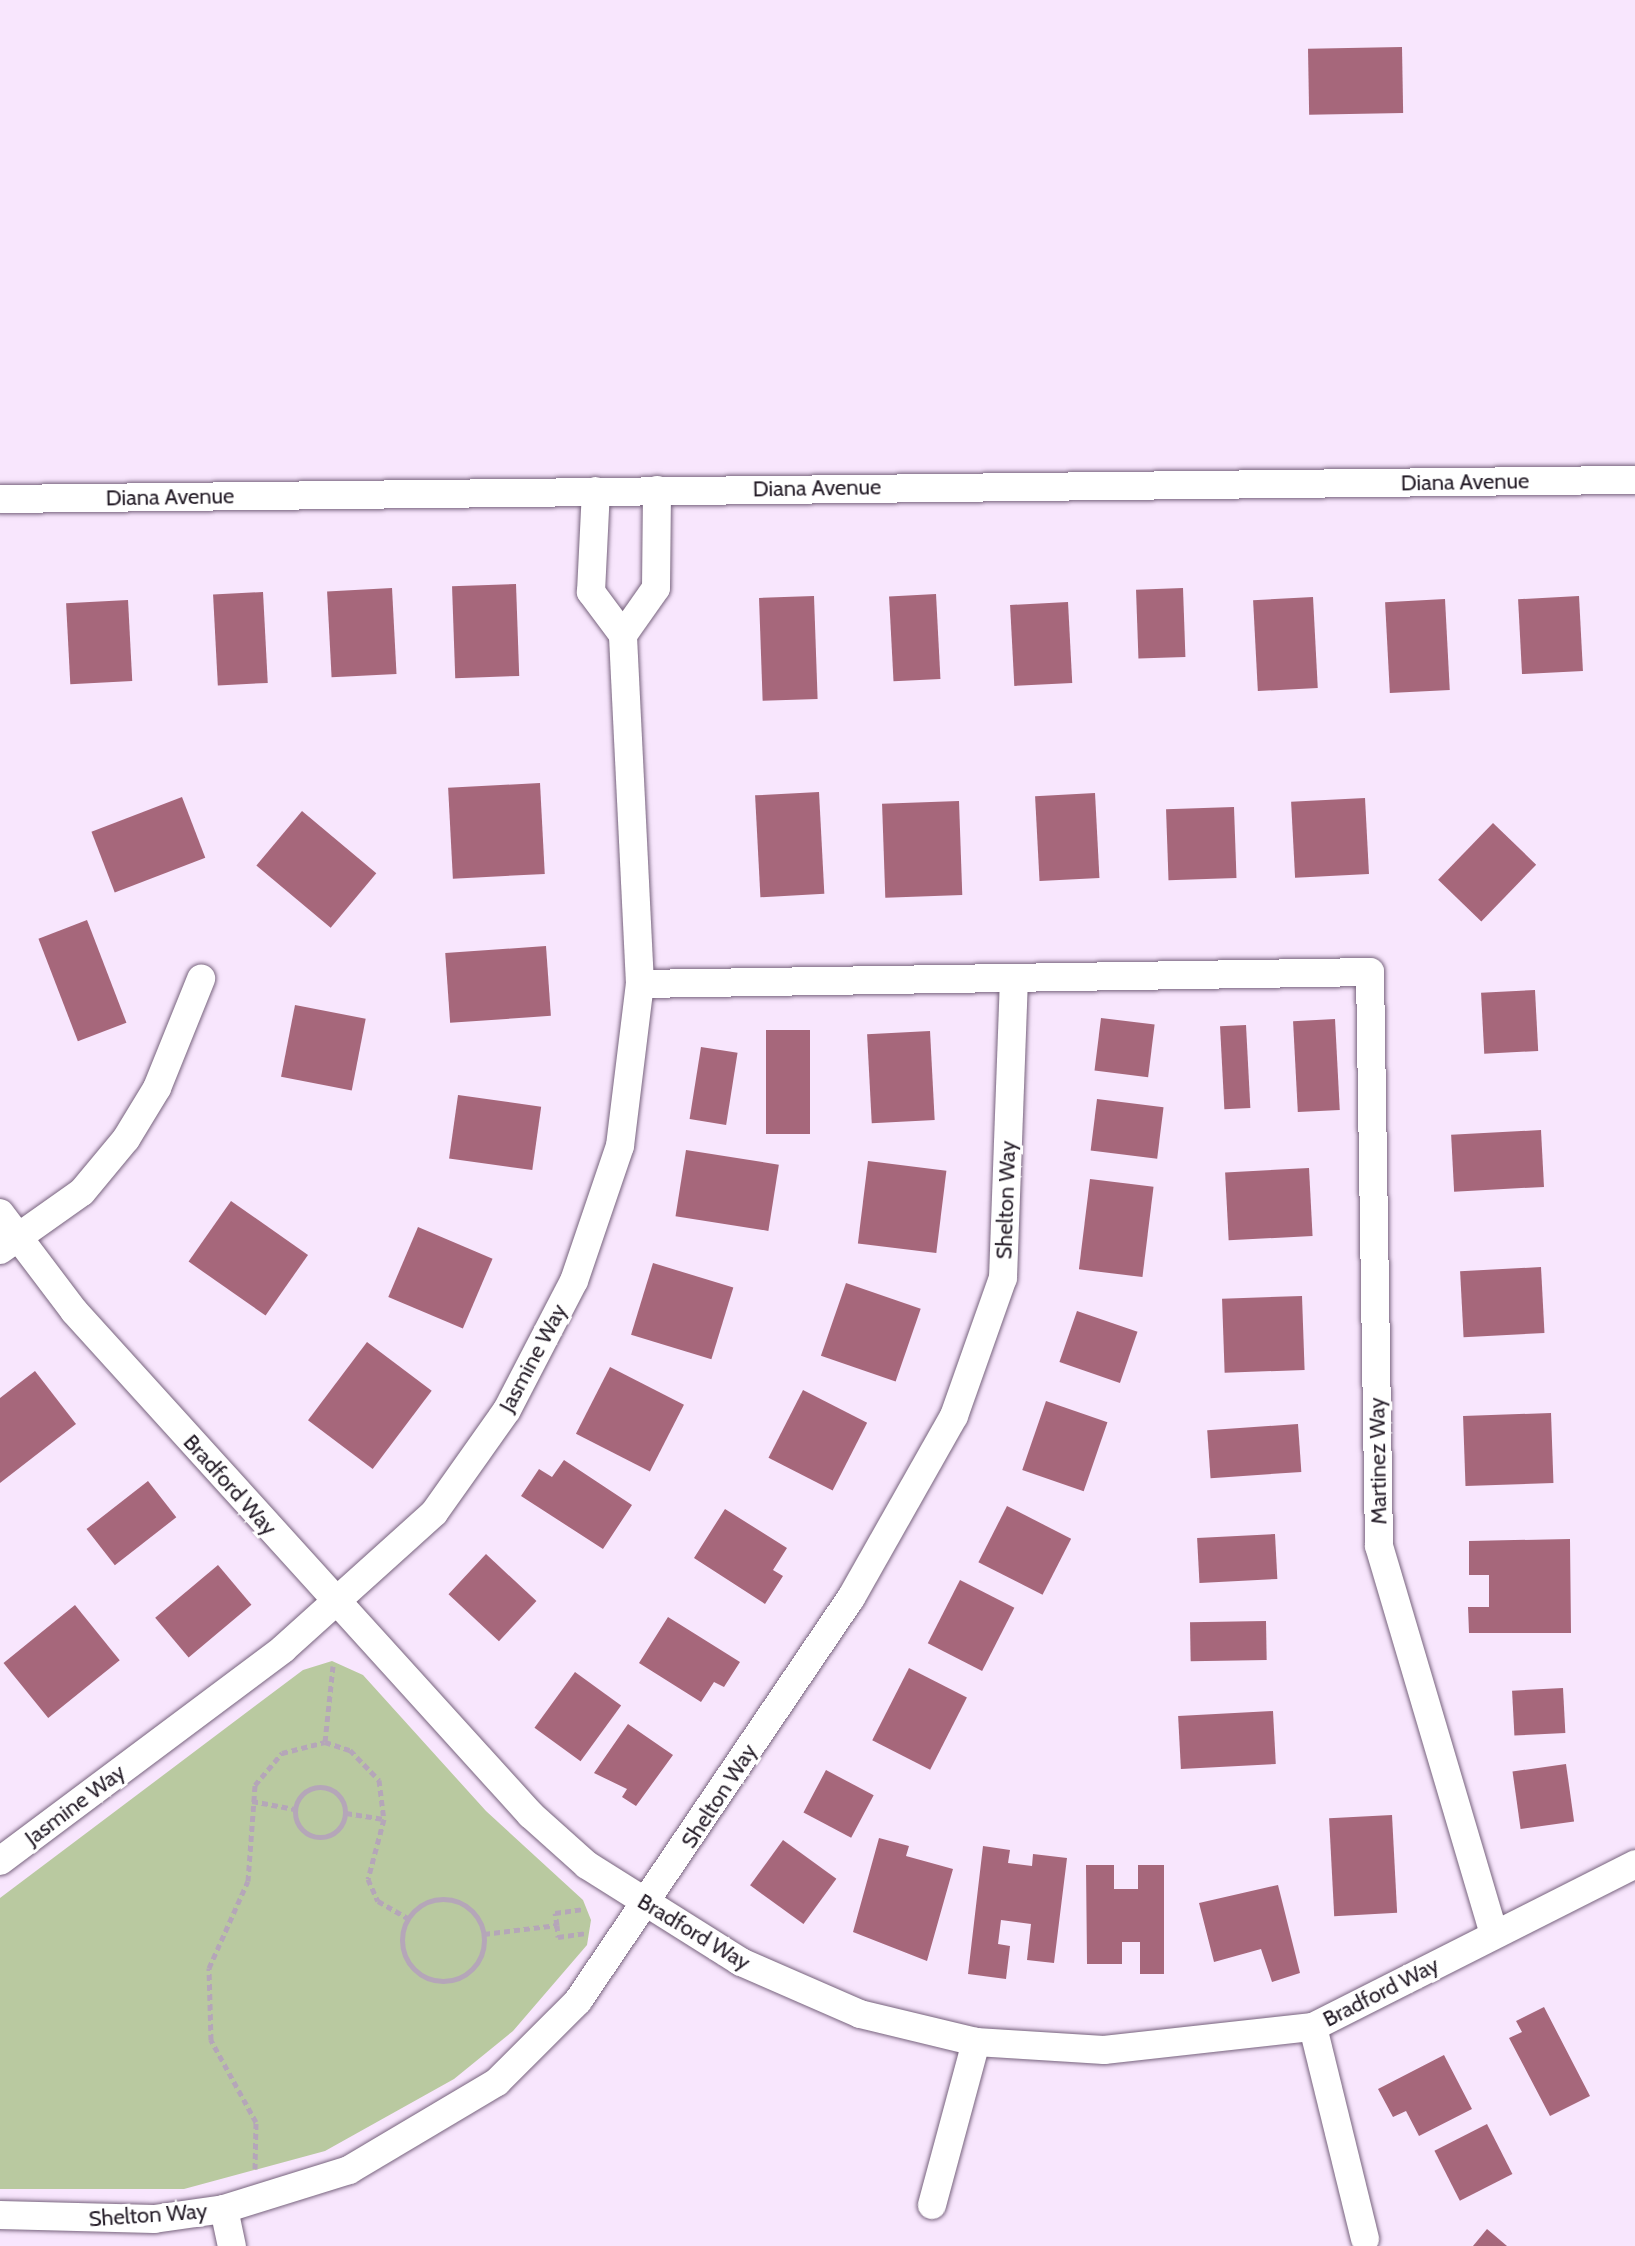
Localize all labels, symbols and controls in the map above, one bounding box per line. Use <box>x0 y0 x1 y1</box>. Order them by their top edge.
street label: Diana Avenue <box>1400 468 1530 496</box>
street label: Diana Avenue <box>752 474 882 502</box>
street label: Diana Avenue <box>105 483 235 511</box>
street label: Shelton Way <box>991 1140 1021 1260</box>
street label: Jasmine Way <box>493 1299 573 1417</box>
street label: Martinez Way <box>1364 1397 1392 1525</box>
street label: Bradford Way <box>178 1429 282 1541</box>
street label: Shelton Way <box>676 1739 762 1853</box>
street label: Jasmine Way <box>20 1759 130 1851</box>
street label: Bradford Way <box>633 1888 755 1976</box>
street label: Bradford Way <box>1319 1951 1443 2033</box>
street label: Shelton Way <box>88 2198 208 2232</box>

